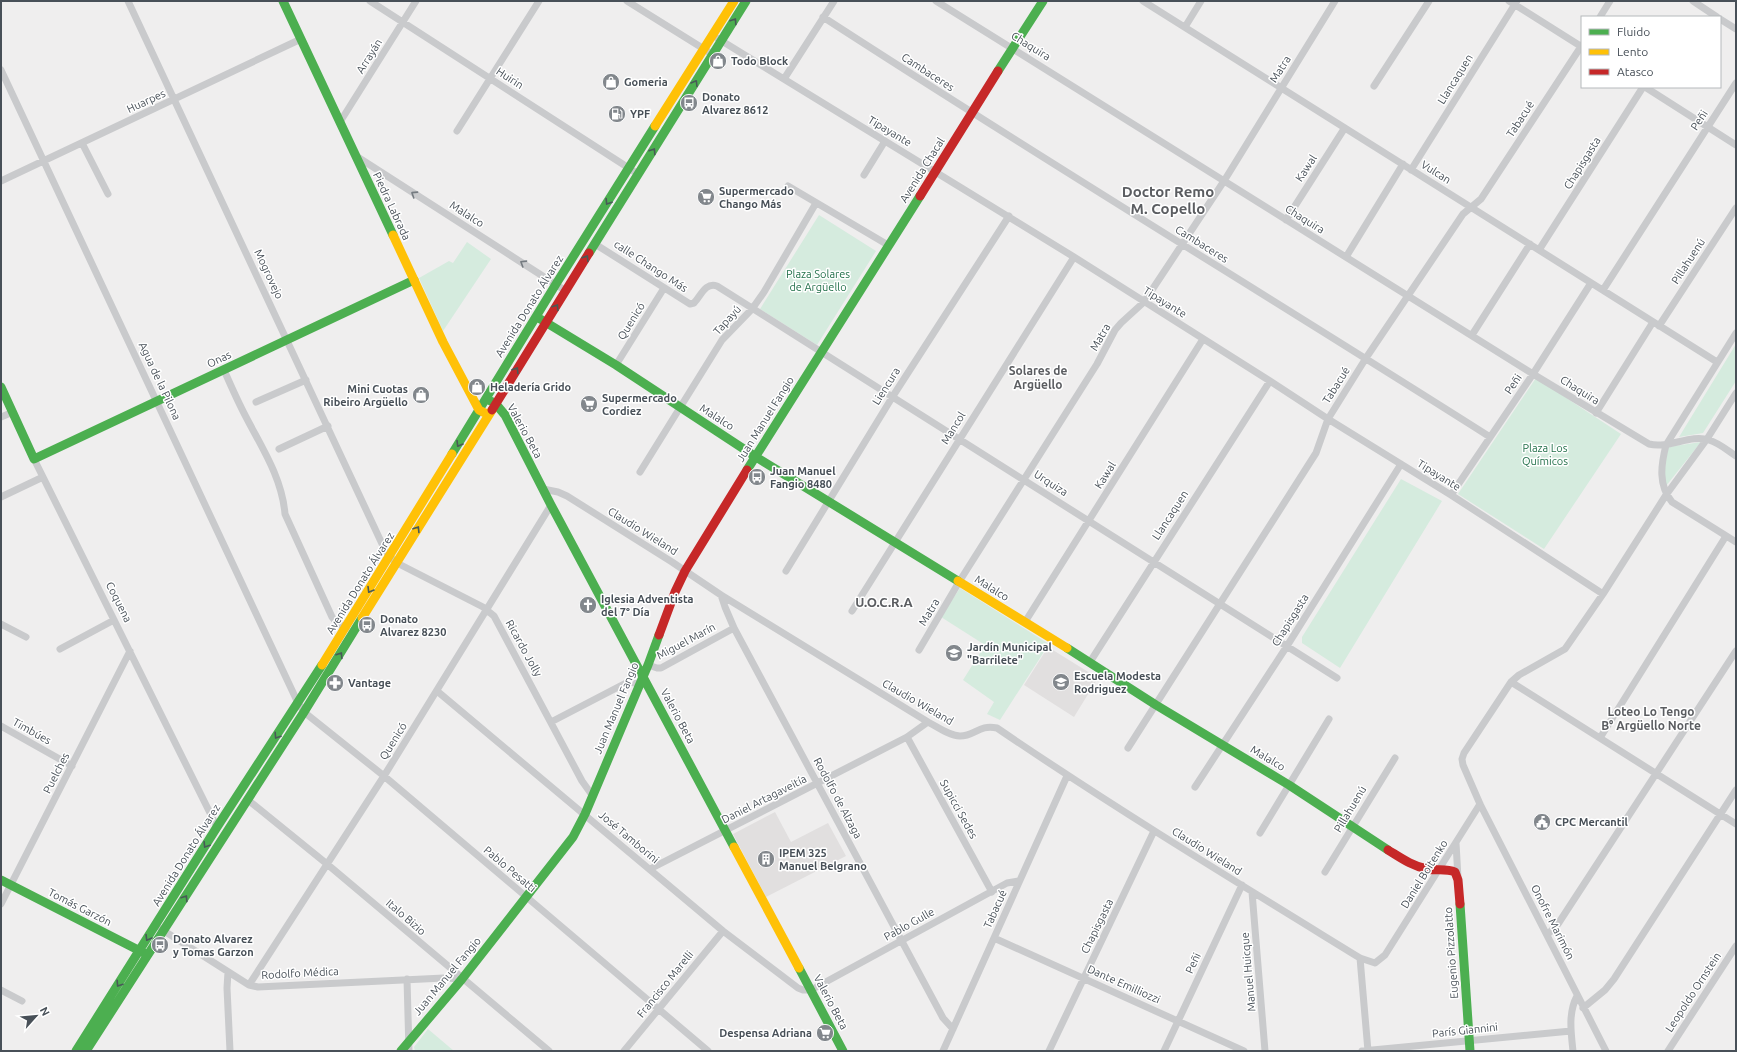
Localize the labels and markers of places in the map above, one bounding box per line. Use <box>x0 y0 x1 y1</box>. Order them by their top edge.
shop icon: Todo Block <box>708 51 728 71</box>
place label: Todo Block <box>731 55 789 67</box>
shop icon: Gomeria <box>601 72 621 92</box>
place label: Gomeria <box>624 76 668 88</box>
place label: Donato Alvarez 8612 <box>702 91 768 116</box>
bus stop icon: Donato Alvarez 8612 <box>679 93 699 113</box>
fuel station icon: YPF <box>607 104 627 124</box>
place label: YPF <box>630 108 650 120</box>
place label: Supermercado Chango Más <box>719 185 794 210</box>
supermarket icon: Supermercado Chango Más <box>696 187 716 207</box>
shop icon: Heladería Grido <box>467 377 487 397</box>
place label: Heladería Grido <box>490 381 572 393</box>
place label: Mini Cuotas Ribeiro Argüello <box>323 383 408 408</box>
shop icon: Mini Cuotas Ribeiro Argüello <box>411 385 431 405</box>
place label: Supermercado Cordiez <box>602 392 677 417</box>
supermarket icon: Supermercado Cordiez <box>579 394 599 414</box>
place label: Juan Manuel Fangio 8480 <box>770 465 836 490</box>
bus stop icon: Juan Manuel Fangio 8480 <box>747 467 767 487</box>
place label: Iglesia Adventista del 7° Día <box>601 593 694 618</box>
church icon: Iglesia Adventista del 7° Día <box>578 595 598 615</box>
place label: Donato Alvarez 8230 <box>380 613 446 638</box>
bus stop icon: Donato Alvarez 8230 <box>357 615 377 635</box>
place label: Jardín Municipal "Barrilete" <box>967 641 1053 666</box>
school or university icon: Jardín Municipal "Barrilete" <box>944 643 964 663</box>
place label: Escuela Modesta Rodriguez <box>1074 670 1161 695</box>
school or university icon: Escuela Modesta Rodriguez <box>1051 672 1071 692</box>
pharmacy icon: Vantage <box>325 673 345 693</box>
place label: Vantage <box>348 677 391 689</box>
public building icon: CPC Mercantil <box>1532 812 1552 832</box>
place label: CPC Mercantil <box>1555 816 1629 828</box>
place label: IPEM 325 Manuel Belgrano <box>779 847 867 872</box>
building icon: IPEM 325 Manuel Belgrano <box>756 849 776 869</box>
place label: Donato Alvarez y Tomas Garzon <box>173 933 254 958</box>
bus stop icon: Donato Alvarez y Tomas Garzon <box>150 935 170 955</box>
supermarket icon: Despensa Adriana <box>815 1023 835 1043</box>
place label: Despensa Adriana <box>719 1027 812 1039</box>

